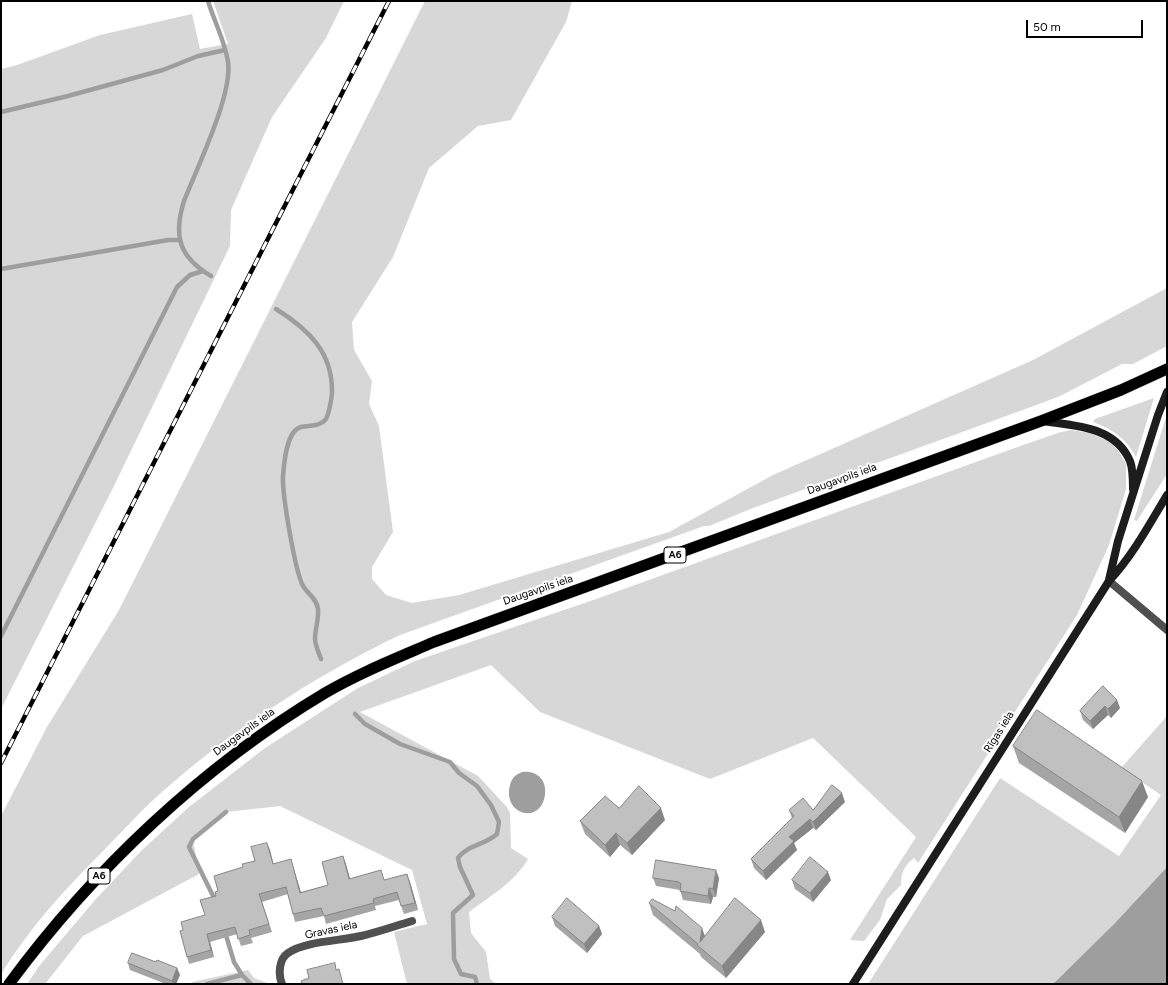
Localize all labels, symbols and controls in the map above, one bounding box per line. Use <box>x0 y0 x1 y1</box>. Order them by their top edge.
scale bar <box>1028 12 1145 38</box>
text: 50 m <box>1033 20 1061 34</box>
street label: Daugavpils iela <box>805 460 879 498</box>
road number: A6 <box>664 547 686 563</box>
street label: Daugavpils iela <box>501 572 575 608</box>
street label: Daugavpils iela <box>211 705 277 759</box>
street label: Rīgas iela <box>981 709 1017 755</box>
road number: A6 <box>88 868 110 884</box>
street label: Gravas iela <box>304 918 358 942</box>

